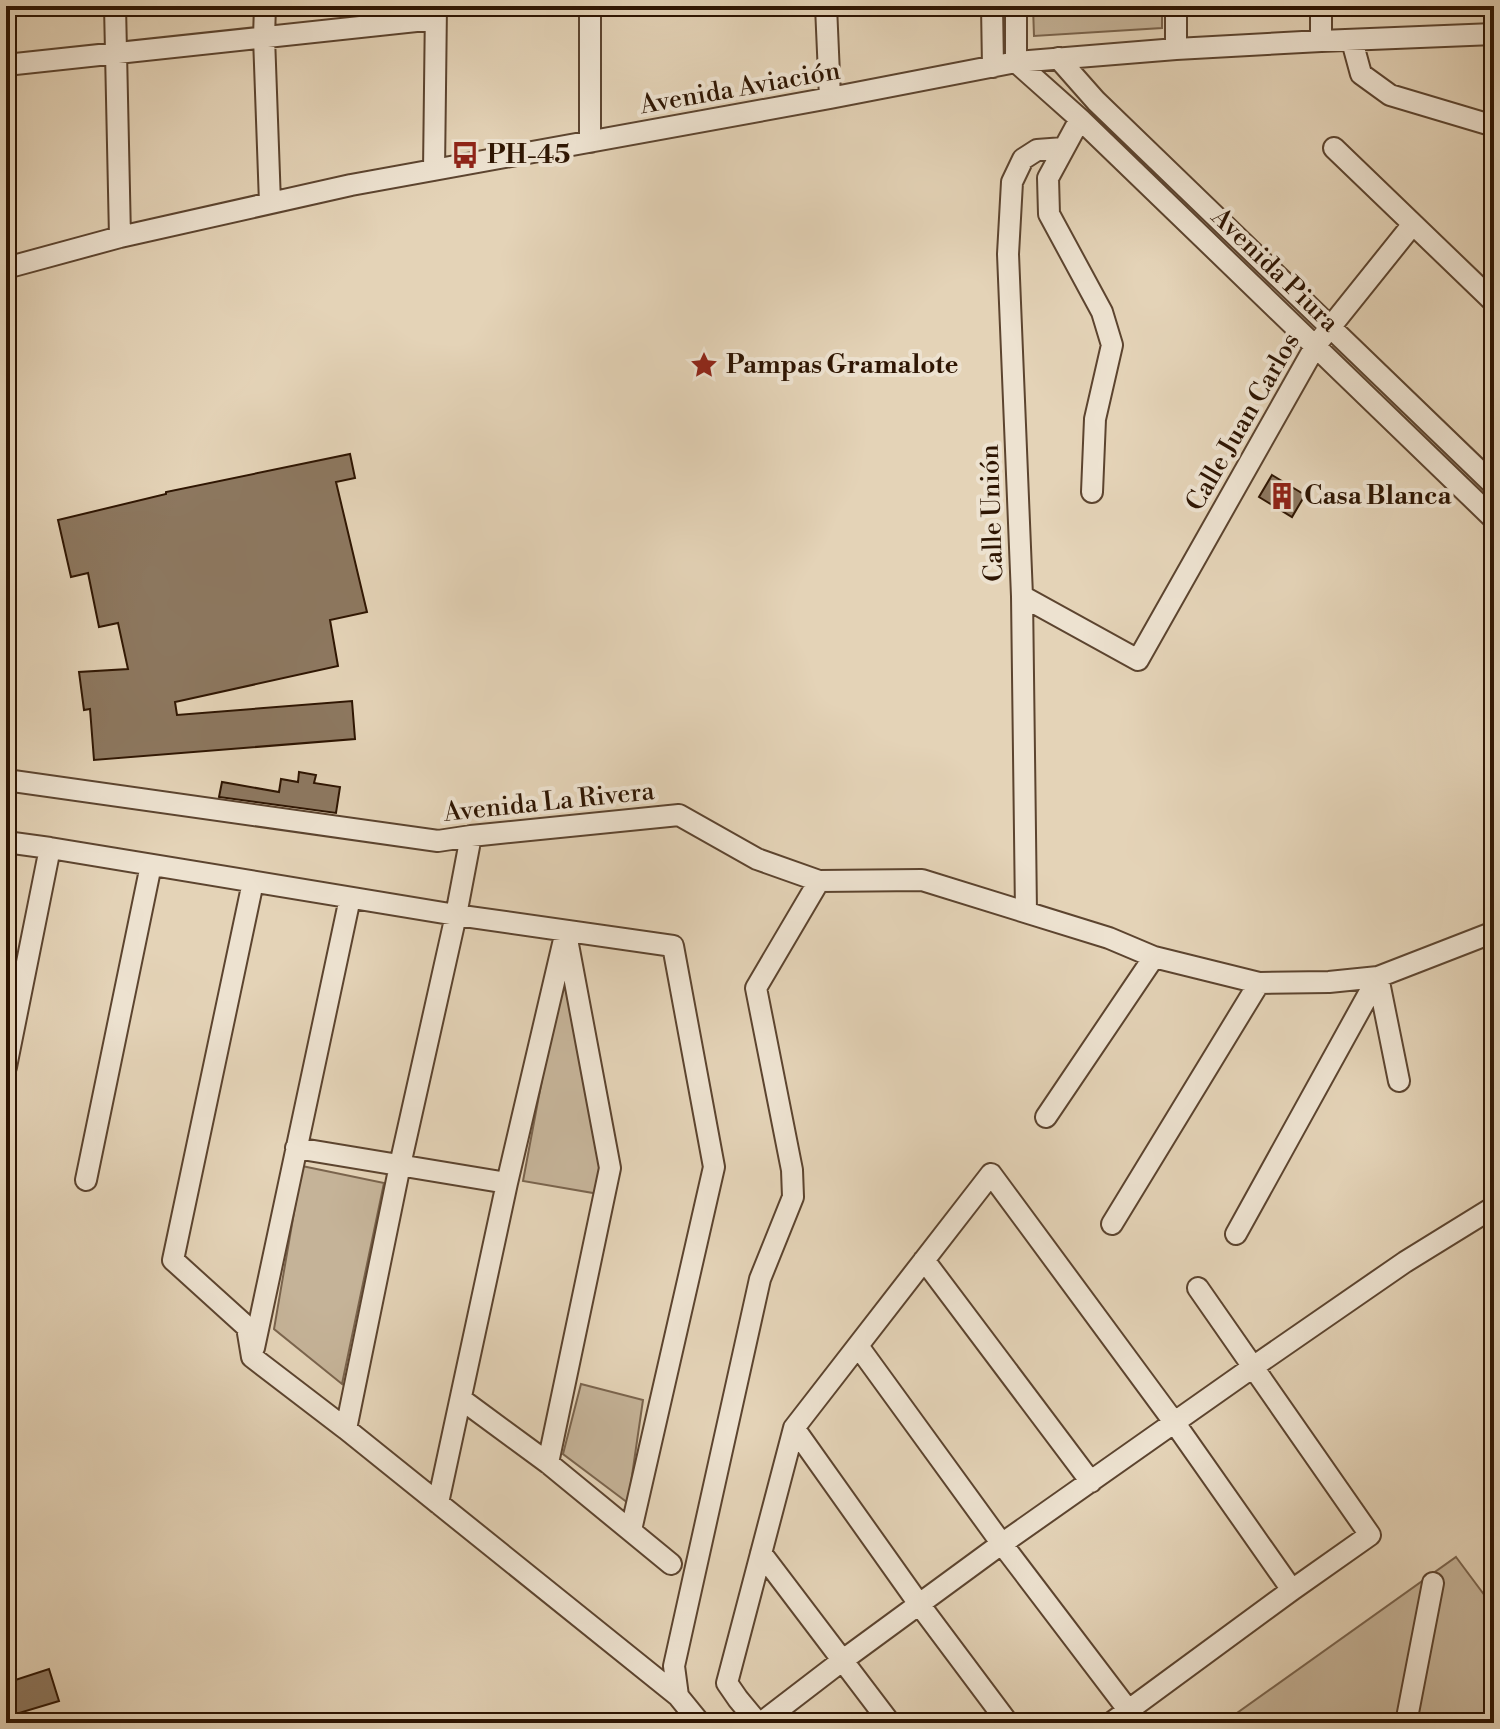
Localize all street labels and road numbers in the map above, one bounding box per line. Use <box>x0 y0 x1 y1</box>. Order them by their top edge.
street label: Avenida Aviación <box>636 55 843 122</box>
street label: Avenida Piura <box>1204 200 1346 339</box>
street label: Calle Juan Carlos <box>1179 327 1307 517</box>
street label: Calle Unión <box>974 444 1010 582</box>
street label: Avenida La Rivera <box>441 775 657 829</box>

